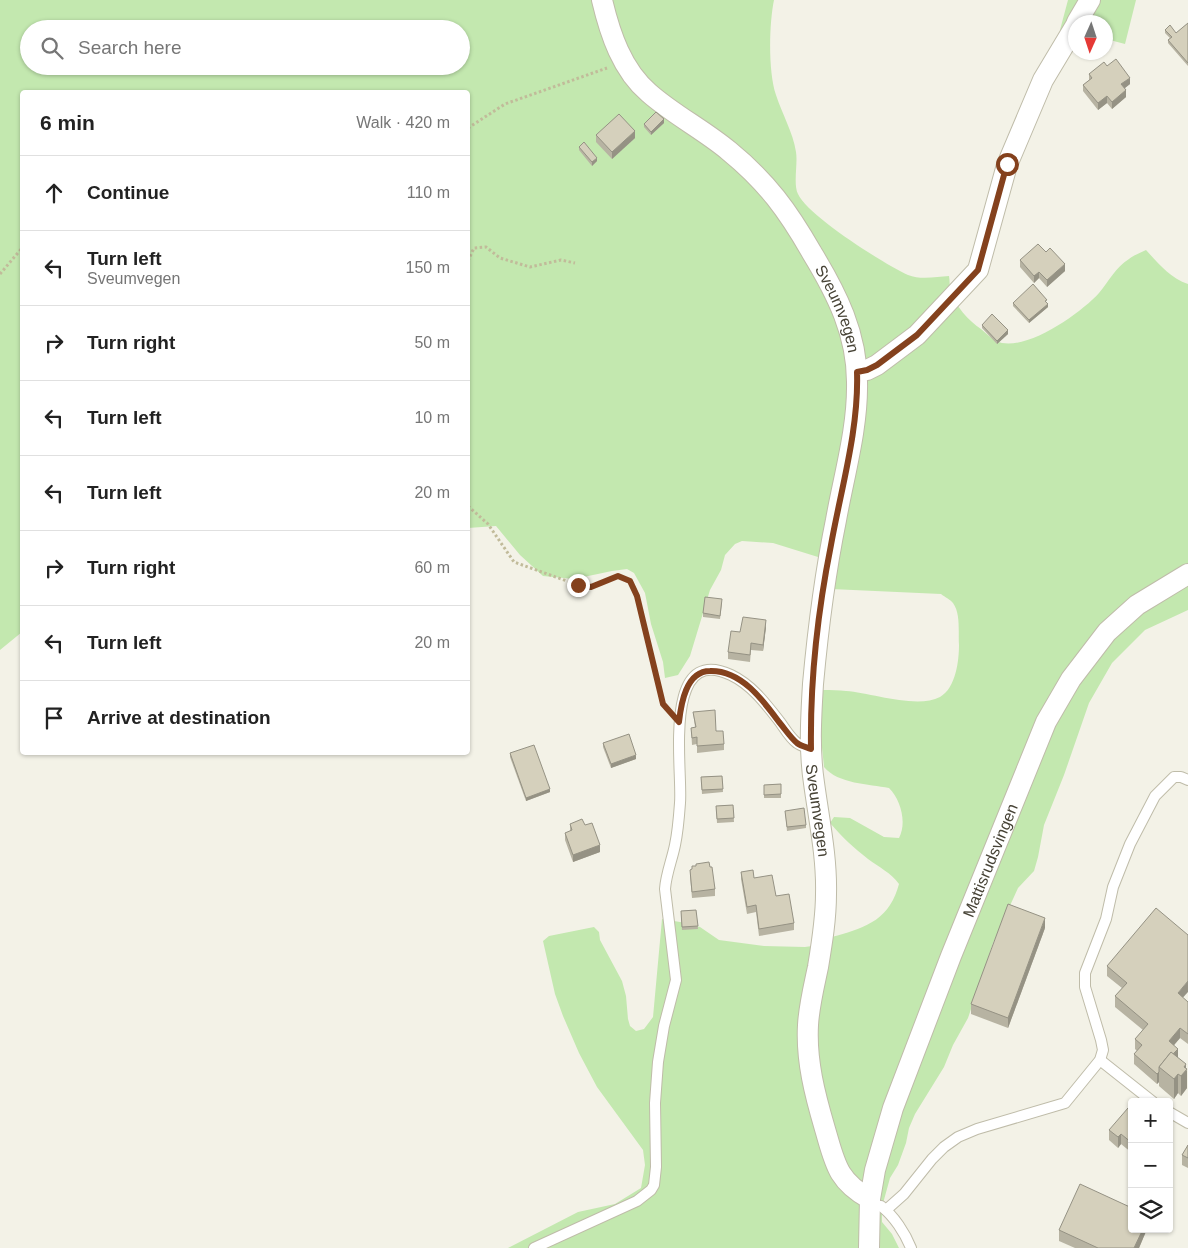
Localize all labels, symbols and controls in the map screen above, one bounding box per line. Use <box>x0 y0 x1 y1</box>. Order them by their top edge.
north arrow <box>1068 15 1113 60</box>
search box <box>20 20 470 75</box>
icon: search <box>38 34 66 62</box>
text: Search here <box>78 37 182 58</box>
text: 6 min <box>40 111 95 134</box>
text: Walk · 420 m <box>356 114 450 131</box>
route start <box>996 153 1019 176</box>
icon: ahead <box>40 179 68 207</box>
text: Continue <box>87 182 169 203</box>
text: 110 m <box>407 184 450 201</box>
text: Turn left <box>87 248 162 269</box>
icon: left <box>40 254 68 282</box>
text: 150 m <box>406 259 450 276</box>
street label: Sveumvegen <box>812 262 862 354</box>
text: Sveumvegen <box>87 270 180 287</box>
icon: right <box>40 329 68 357</box>
text: Turn right <box>87 332 175 353</box>
text: 50 m <box>414 334 450 351</box>
icon: left <box>40 404 68 432</box>
text: Turn left <box>87 407 162 428</box>
text: 10 m <box>414 409 450 426</box>
icon: left <box>40 479 68 507</box>
text: Turn left <box>87 482 162 503</box>
text: 20 m <box>414 484 450 501</box>
icon: right <box>40 554 68 582</box>
text: Turn right <box>87 557 175 578</box>
text: 60 m <box>414 559 450 576</box>
route end <box>567 574 590 597</box>
icon: left <box>40 629 68 657</box>
text: Turn left <box>87 632 162 653</box>
text: 20 m <box>414 634 450 651</box>
icon: arrive <box>40 704 68 732</box>
text: Arrive at destination <box>87 707 271 728</box>
street label: Sveumvegen <box>803 763 832 858</box>
street label: Mattisrudsvingen <box>960 801 1021 920</box>
map controls <box>1128 1098 1173 1233</box>
button: + <box>1128 1098 1173 1143</box>
button: − <box>1128 1143 1173 1188</box>
button: layers <box>1128 1188 1173 1233</box>

